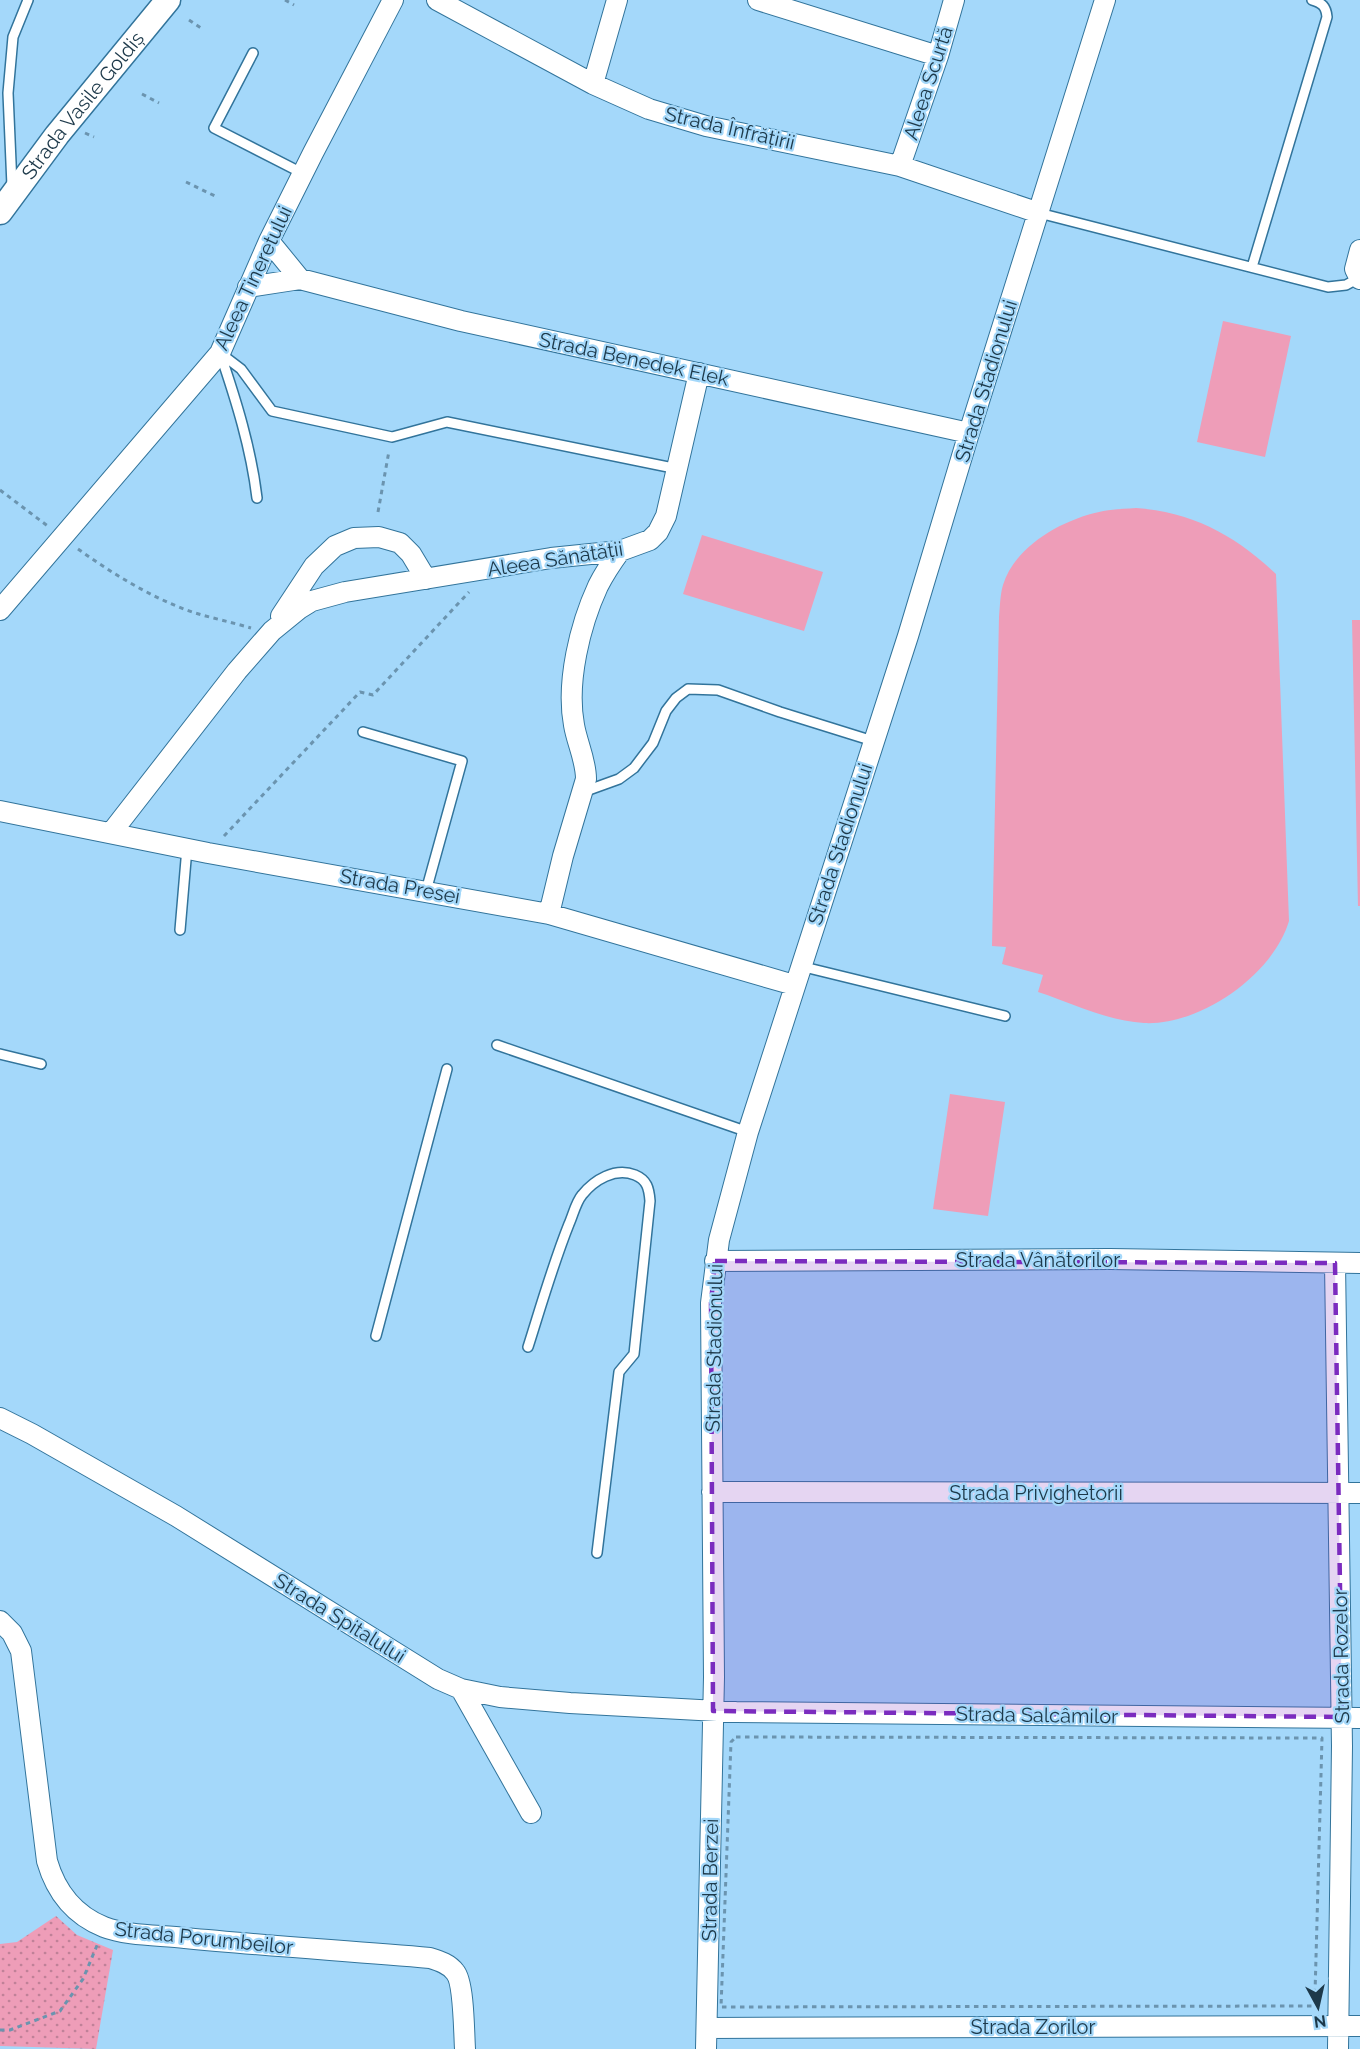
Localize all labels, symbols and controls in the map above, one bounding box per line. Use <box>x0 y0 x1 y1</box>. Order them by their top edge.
street label: Aleea Scurtă <box>898 23 958 143</box>
street label: Strada Vasile Goldiș <box>16 27 149 184</box>
street label: Strada Înfrățirii <box>663 101 797 155</box>
street label: Aleea Tineretului <box>209 202 297 354</box>
street label: Strada Stadionului <box>950 297 1022 465</box>
street label: Strada Benedek Elek <box>537 327 731 391</box>
street label: Aleea Sănătății <box>486 536 624 582</box>
street label: Strada Stadionului <box>803 760 877 928</box>
street label: Strada Presei <box>338 864 462 908</box>
street label: Strada Vânătorilor <box>956 1248 1120 1272</box>
street label: Strada Stadionului <box>701 1264 727 1432</box>
street label: Strada Privighetorii <box>949 1481 1123 1505</box>
street label: Strada Spitalului <box>270 1568 410 1668</box>
street label: Strada Rozelor <box>1328 1588 1354 1724</box>
street label: Strada Salcâmilor <box>956 1702 1118 1728</box>
street label: Strada Berzei <box>697 1818 723 1942</box>
street label: Strada Porumbeilor <box>114 1917 294 1959</box>
north arrow <box>1288 1977 1348 2037</box>
text: N <box>1313 2011 1327 2032</box>
street label: Strada Zorilor <box>971 2015 1095 2039</box>

